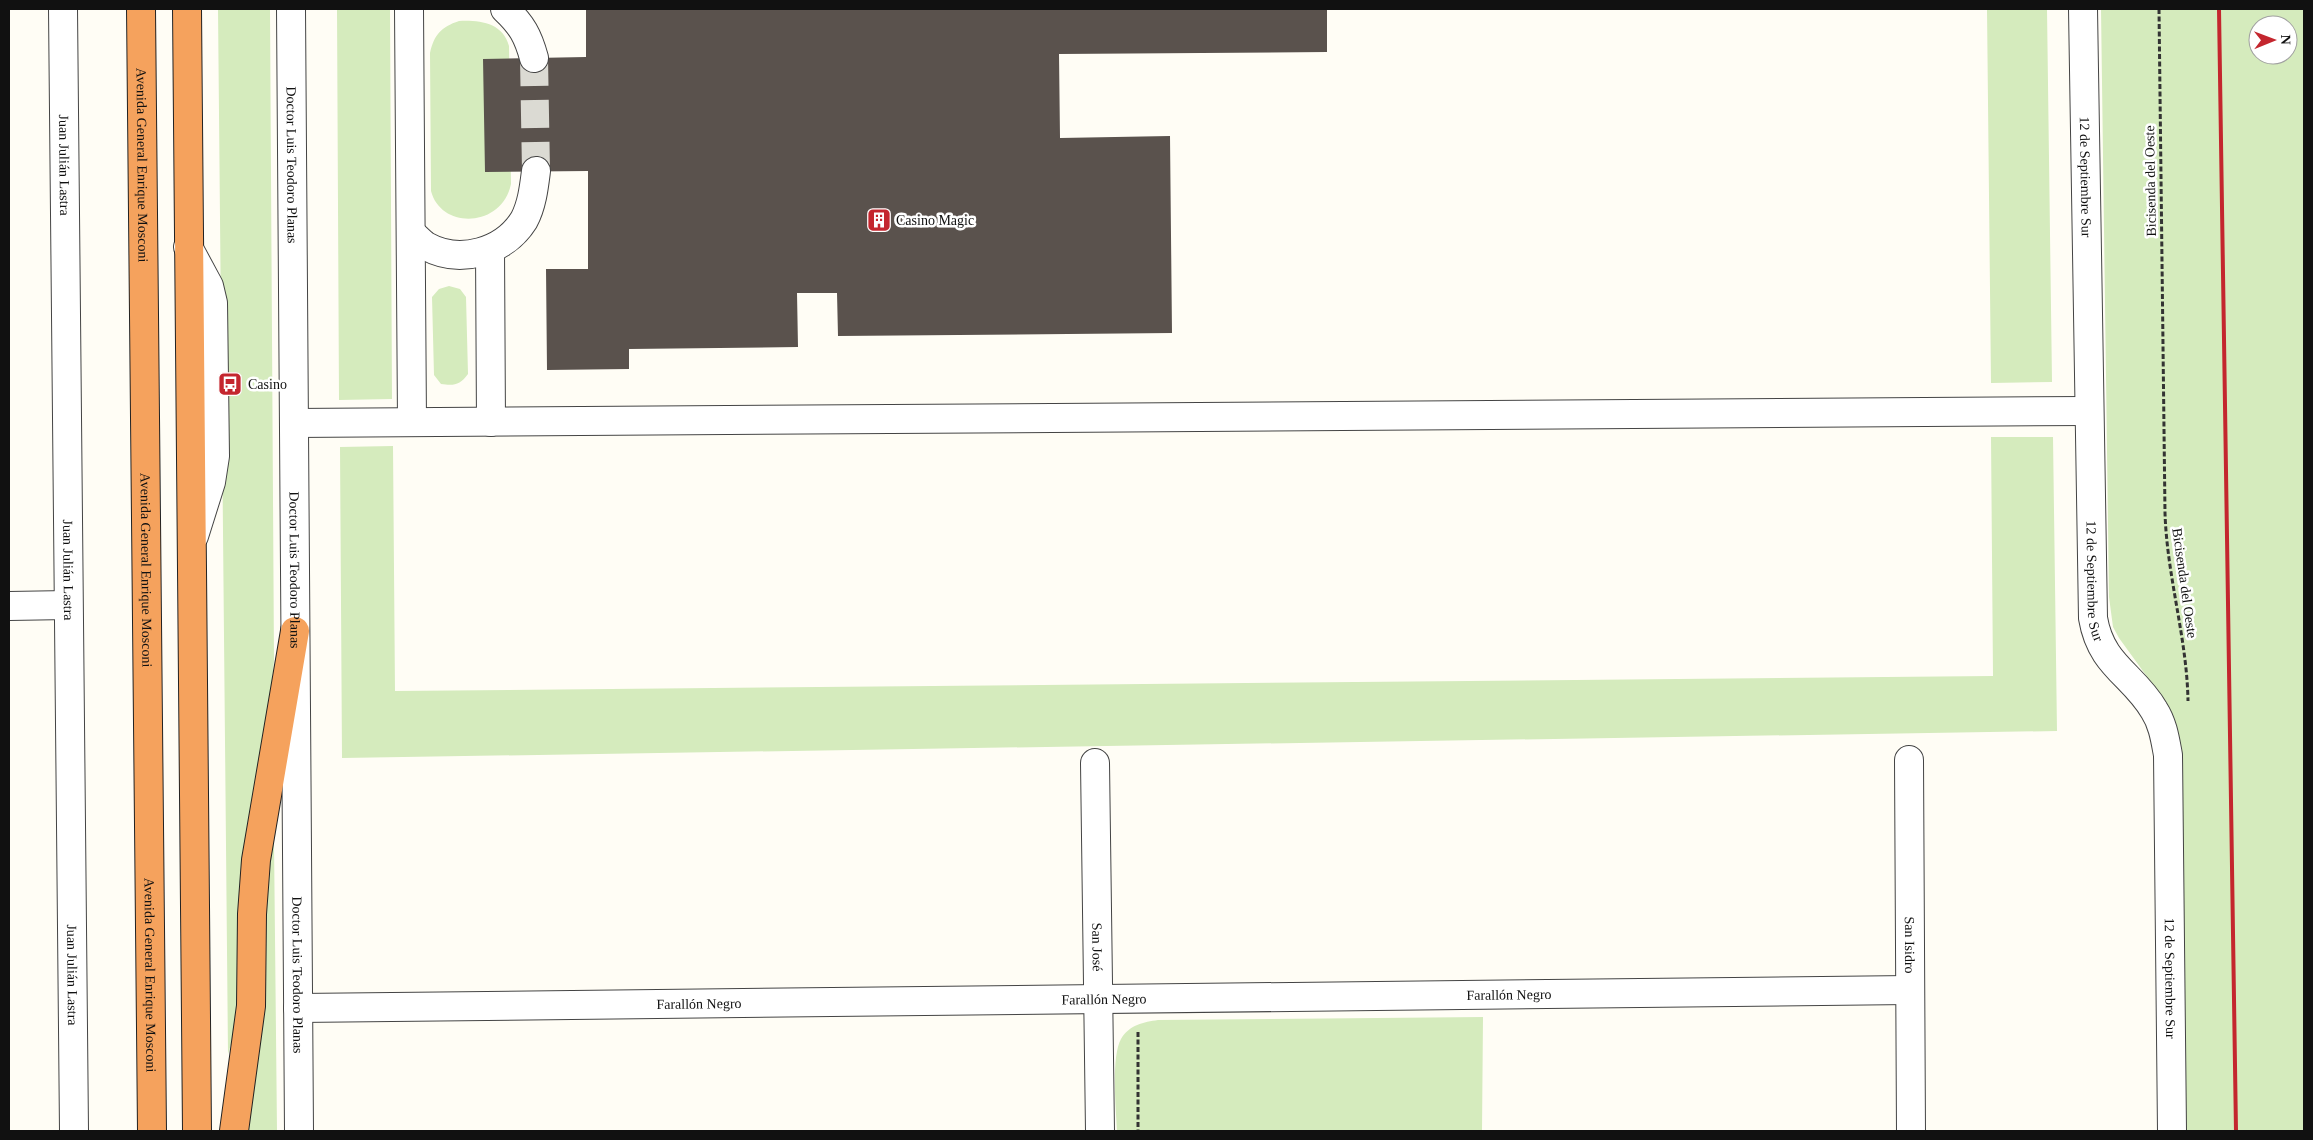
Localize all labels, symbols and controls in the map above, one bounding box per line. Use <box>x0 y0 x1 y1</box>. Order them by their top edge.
north arrow <box>2248 15 2298 65</box>
text: N <box>2278 35 2293 45</box>
street label: Avenida General Enrique Mosconi <box>134 68 150 262</box>
street label: Doctor Luis Teodoro Planas <box>284 86 300 244</box>
street label: Juan Julián Lastra <box>56 114 72 216</box>
street label: 12 de Septiembre Sur <box>2077 116 2094 238</box>
street label: Bicisenda del Oeste <box>2142 125 2159 237</box>
building icon: Casino Magic <box>866 207 892 233</box>
place label: Casino Magic <box>896 213 974 228</box>
bus stop icon: Casino <box>217 371 243 397</box>
place label: Casino <box>248 377 287 392</box>
street label: Avenida General Enrique Mosconi <box>138 473 154 667</box>
street label: Doctor Luis Teodoro Planas <box>286 491 303 649</box>
street label: Juan Julián Lastra <box>60 519 76 621</box>
street label: 12 de Septiembre Sur <box>2083 520 2106 644</box>
street label: Bicisenda del Oeste <box>2169 527 2200 639</box>
street label: Avenida General Enrique Mosconi <box>142 878 158 1072</box>
street label: Doctor Luis Teodoro Planas <box>289 896 305 1054</box>
street label: San Isidro <box>1902 916 1917 974</box>
street label: 12 de Septiembre Sur <box>2162 918 2178 1039</box>
street label: San José <box>1089 923 1105 971</box>
street label: Juan Julián Lastra <box>64 924 80 1026</box>
street label: Farallón Negro <box>1466 987 1552 1003</box>
street label: Farallón Negro <box>1061 992 1147 1007</box>
street label: Farallón Negro <box>656 996 742 1012</box>

